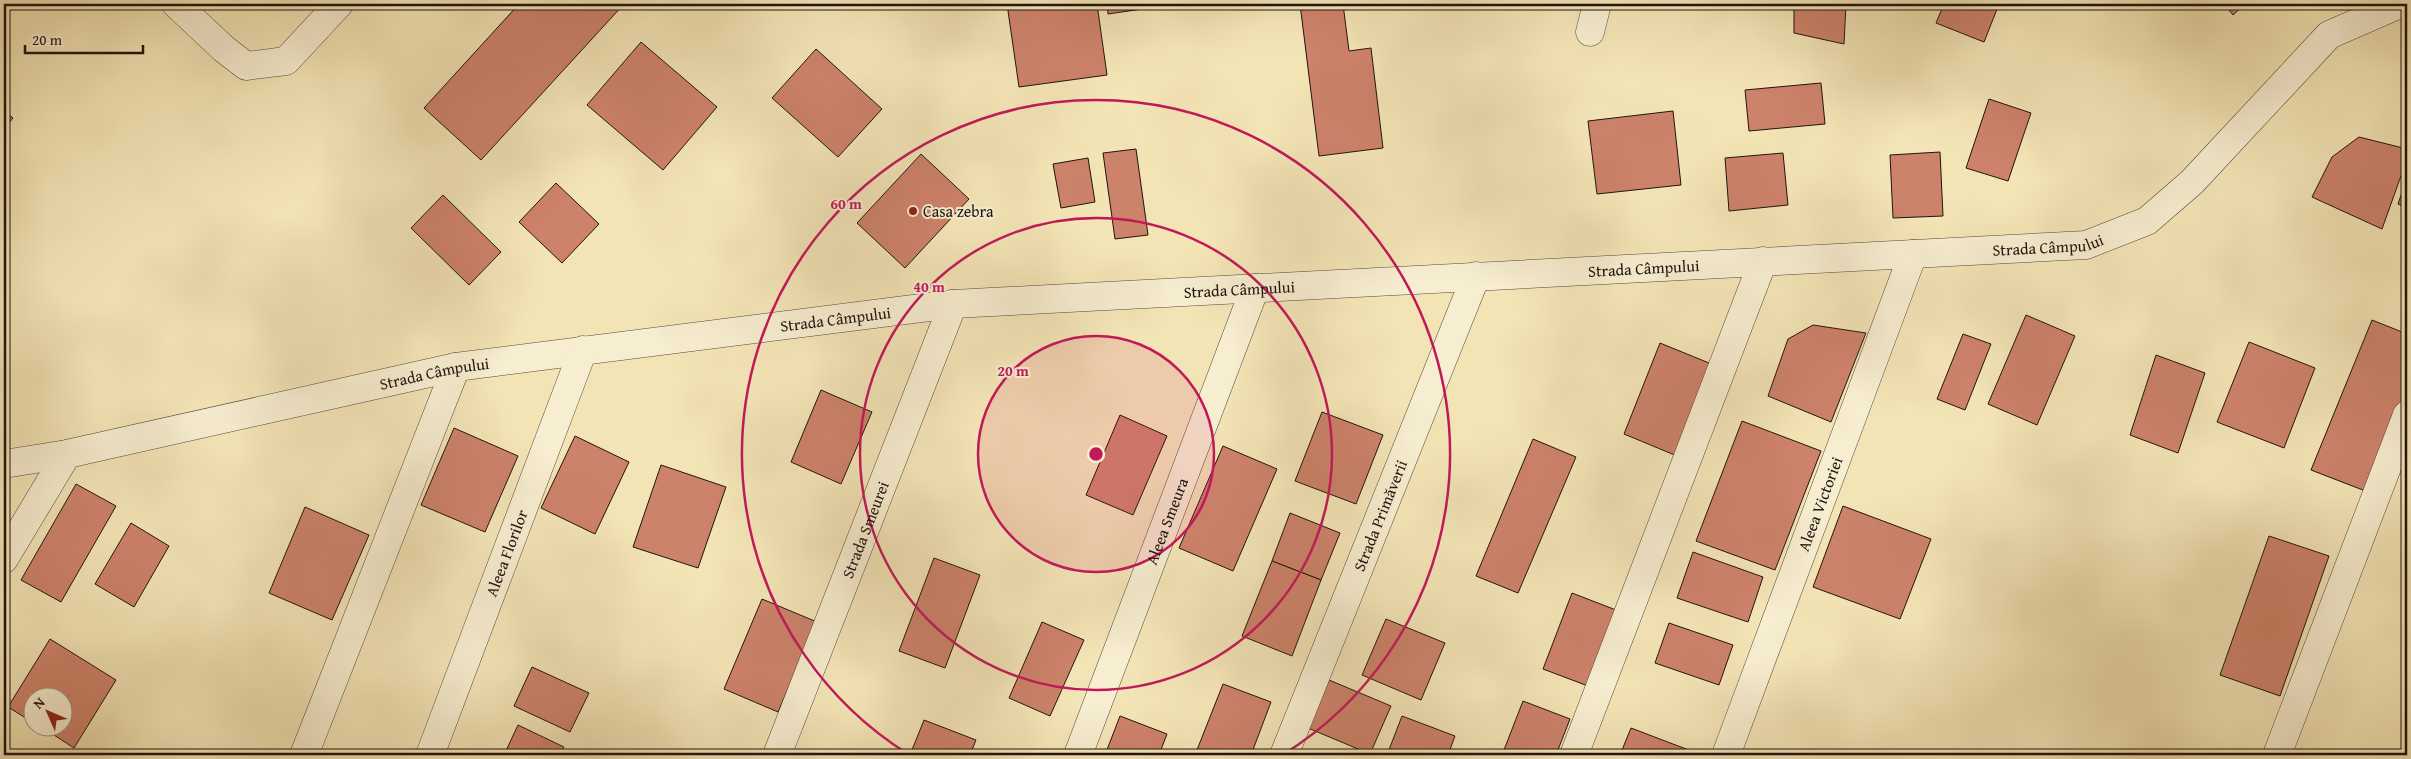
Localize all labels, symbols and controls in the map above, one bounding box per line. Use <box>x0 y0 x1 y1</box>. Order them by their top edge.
scale bar <box>25 22 142 54</box>
text: 20 m <box>32 29 63 50</box>
text: 60 m <box>830 193 862 214</box>
place label: Casa zebra <box>923 199 994 223</box>
marker: Casa zebra <box>907 205 919 217</box>
street label: Strada Câmpului <box>1992 227 2107 262</box>
street label: Strada Câmpului <box>1587 253 1700 283</box>
street label: Strada Câmpului <box>1183 274 1296 304</box>
text: 40 m <box>913 276 945 297</box>
street label: Strada Câmpului <box>779 300 893 338</box>
street label: Strada Câmpului <box>377 351 491 396</box>
text: 20 m <box>997 360 1029 381</box>
centre of rings <box>1087 445 1105 463</box>
street label: Aleea Victoriei <box>1791 453 1849 555</box>
street label: Strada Primăverii <box>1347 456 1413 575</box>
street label: Aleea Smeura <box>1139 474 1194 568</box>
street label: Strada Smeurei <box>835 477 895 582</box>
street label: Aleea Florilor <box>479 506 534 600</box>
north arrow <box>22 686 72 736</box>
text: N <box>28 692 50 713</box>

